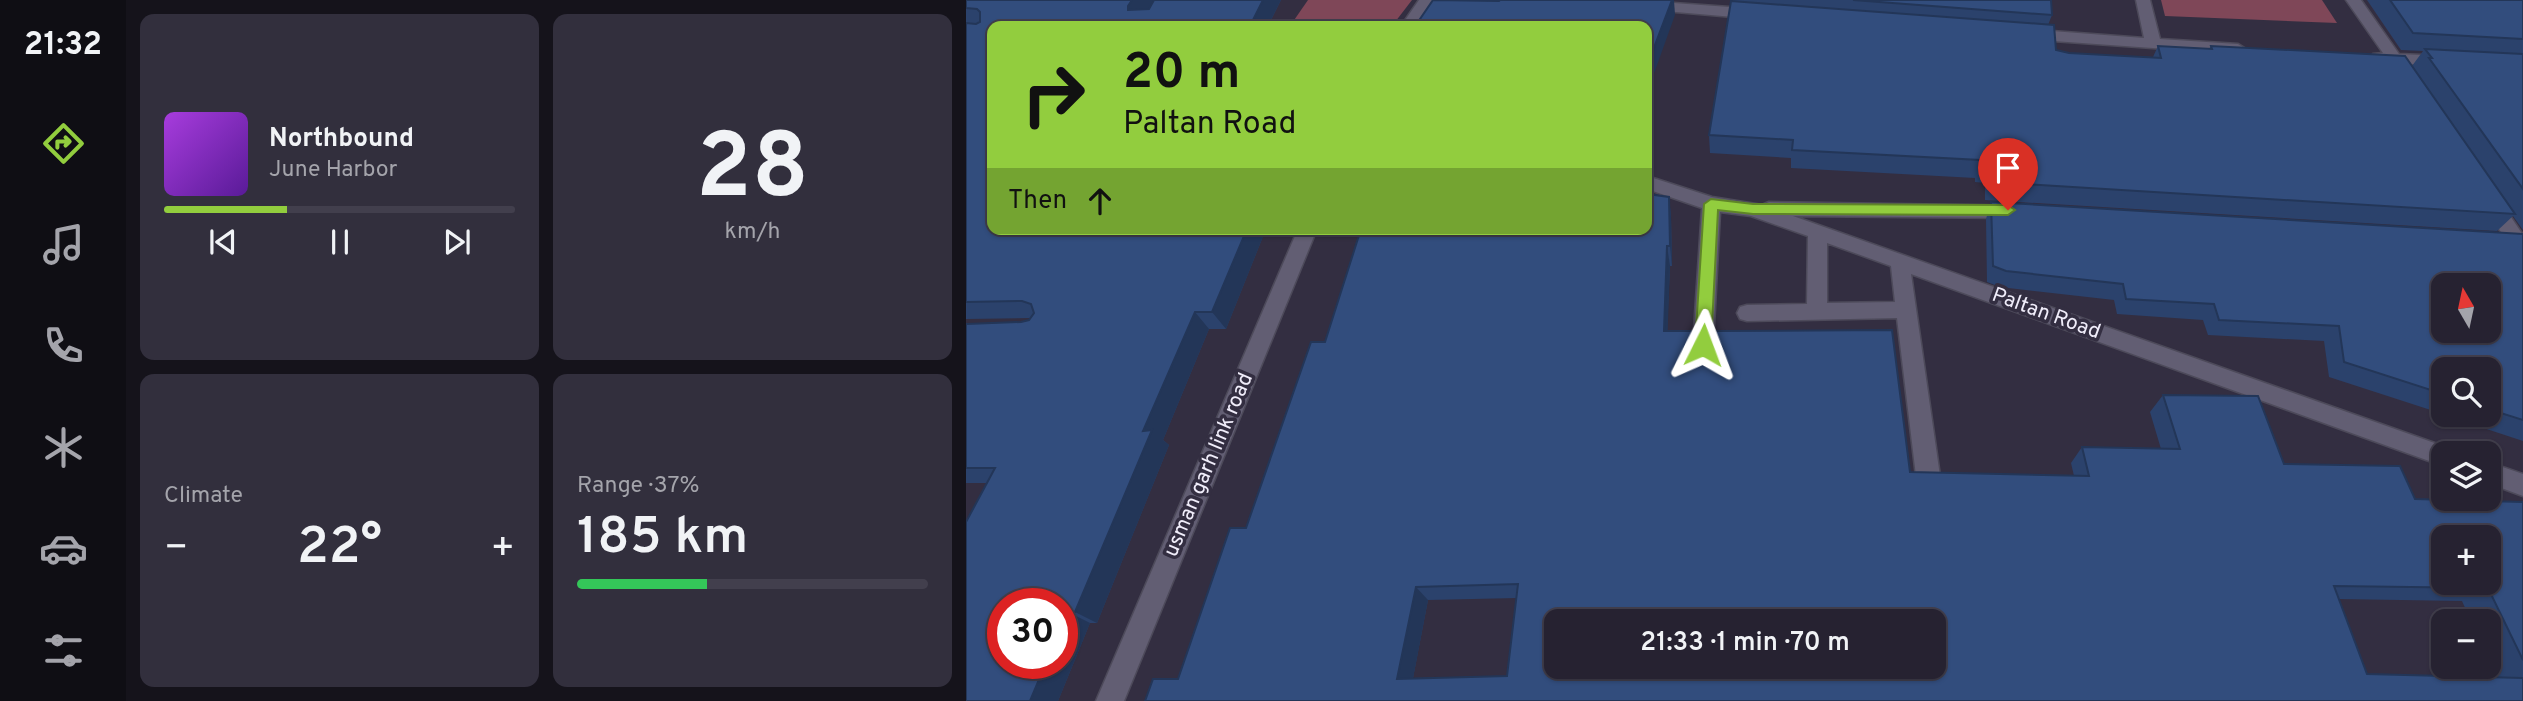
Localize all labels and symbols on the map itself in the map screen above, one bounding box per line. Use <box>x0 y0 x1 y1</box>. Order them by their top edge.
pin <box>1978 138 2038 210</box>
north arrow <box>2431 273 2501 343</box>
street label: Paltan Road <box>1988 282 2104 346</box>
position arrow <box>1666 308 1740 382</box>
street label: usman garh link road <box>1158 369 1260 561</box>
speed limit sign: 30 <box>987 588 1078 679</box>

